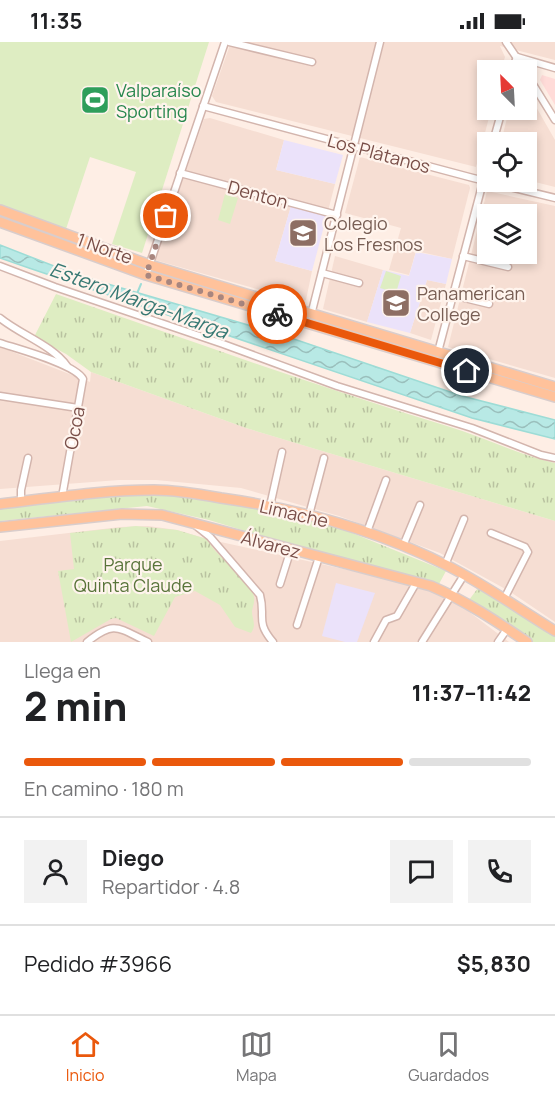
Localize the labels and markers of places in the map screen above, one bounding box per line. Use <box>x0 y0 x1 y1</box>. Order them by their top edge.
place label: Valparaíso Sporting <box>116 78 201 123</box>
sports icon: Valparaíso Sporting <box>79 84 111 116</box>
pin <box>140 190 191 241</box>
place label: Colegio Los Fresnos <box>324 211 423 256</box>
school or university icon: Colegio Los Fresnos <box>287 217 319 249</box>
place label: Panamerican College <box>417 281 525 326</box>
school or university icon: Panamerican College <box>380 287 412 319</box>
pin <box>441 345 492 396</box>

